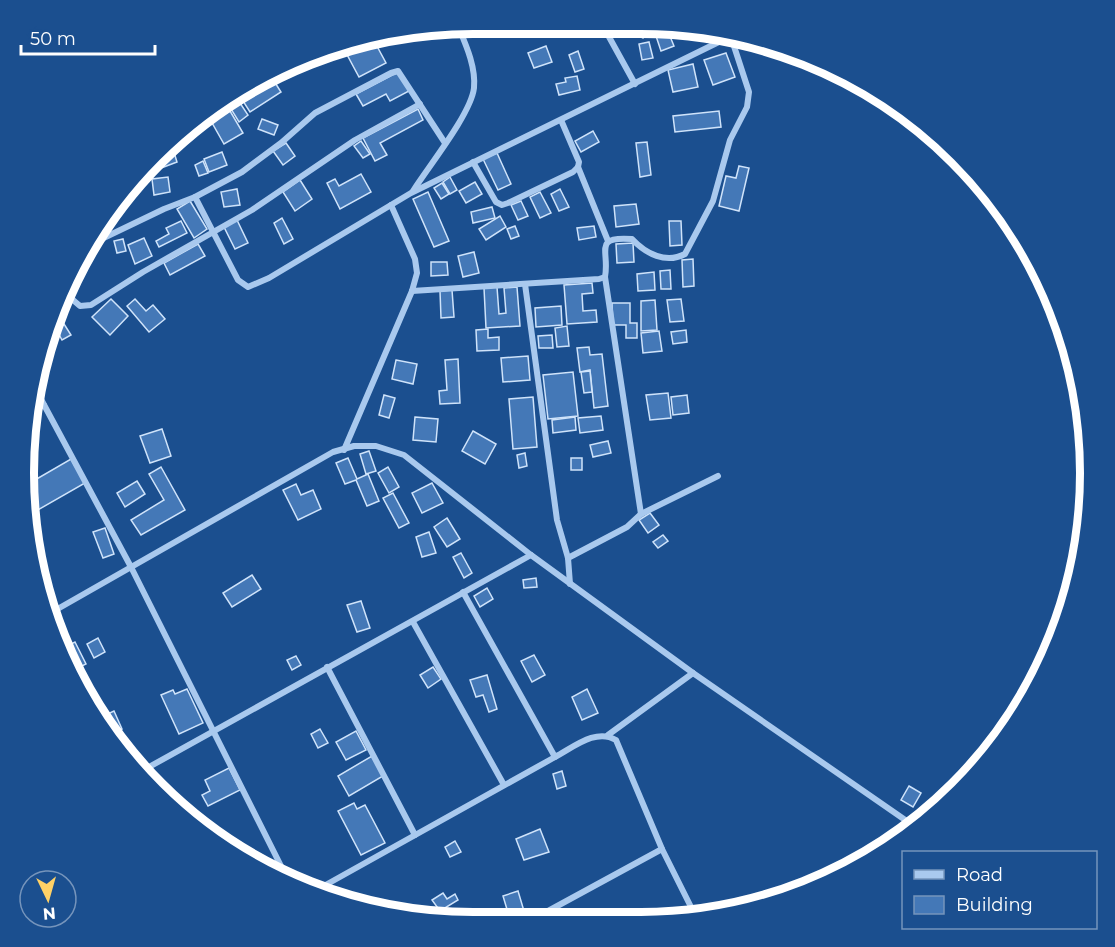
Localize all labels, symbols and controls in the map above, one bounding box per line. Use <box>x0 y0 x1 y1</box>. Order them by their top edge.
scale bar <box>21 18 154 56</box>
text: 50 m <box>30 28 76 50</box>
legend <box>902 851 1097 929</box>
text: Road <box>956 864 1003 886</box>
north arrow <box>18 869 78 929</box>
text: Building <box>956 894 1033 916</box>
text: N <box>42 903 57 923</box>

